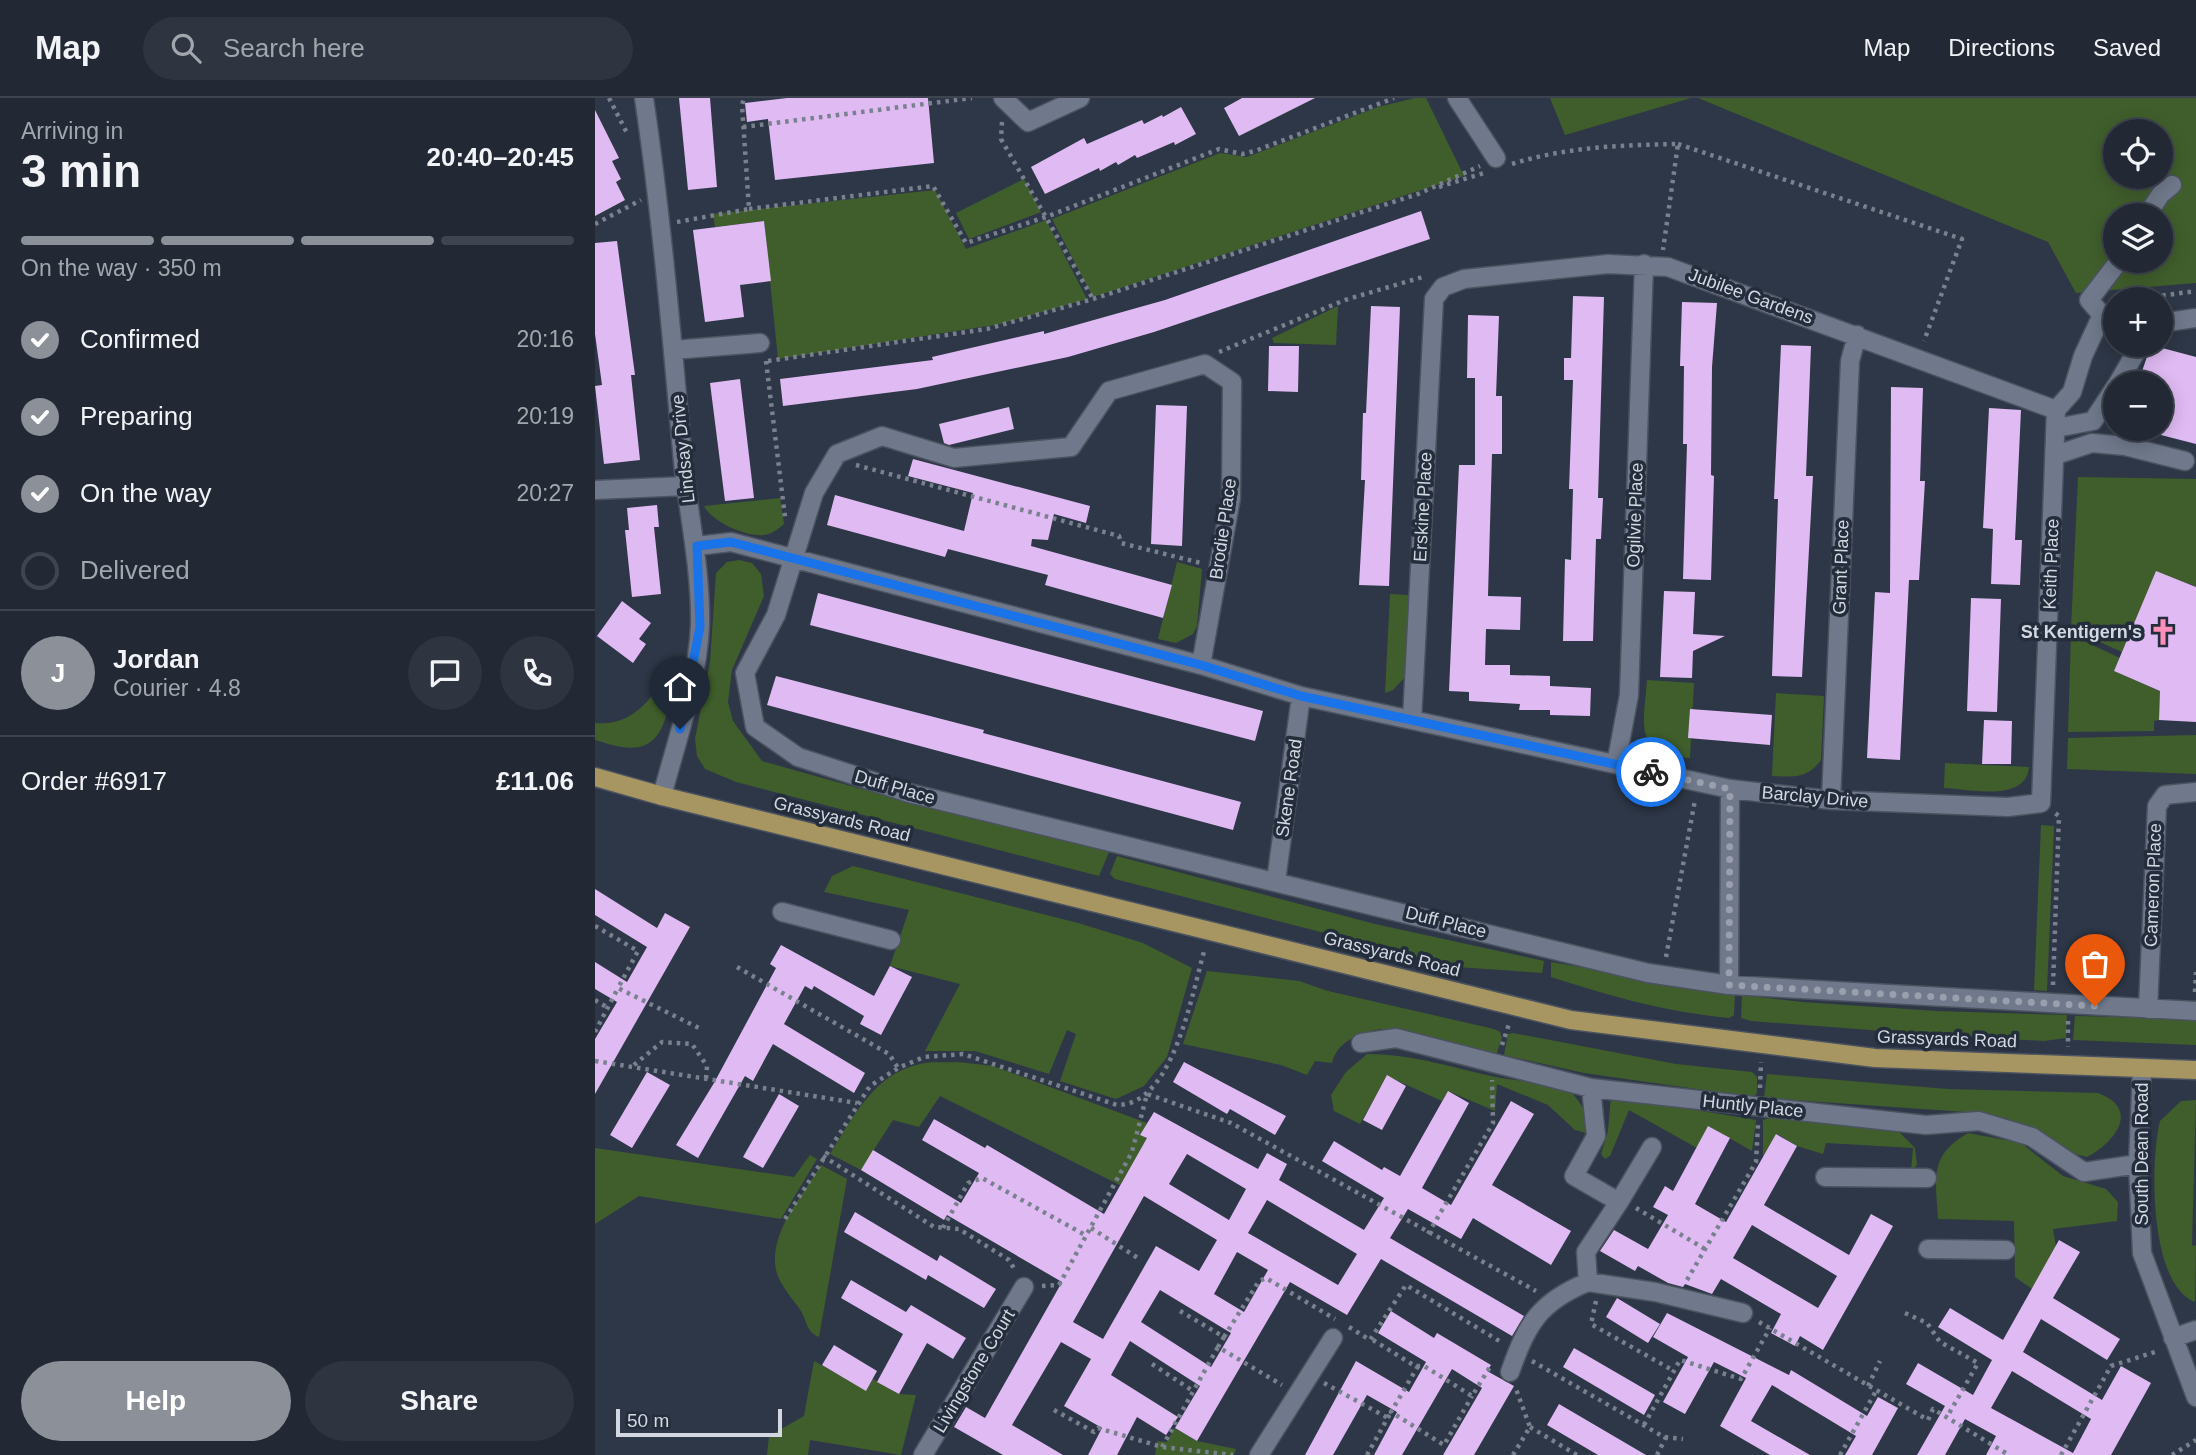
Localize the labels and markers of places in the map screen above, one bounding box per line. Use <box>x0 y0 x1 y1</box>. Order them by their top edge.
church icon: St Kentigern's <box>2148 617 2178 647</box>
place label: St Kentigern's <box>2021 622 2142 642</box>
pin <box>650 657 710 729</box>
pin <box>2065 934 2125 1006</box>

